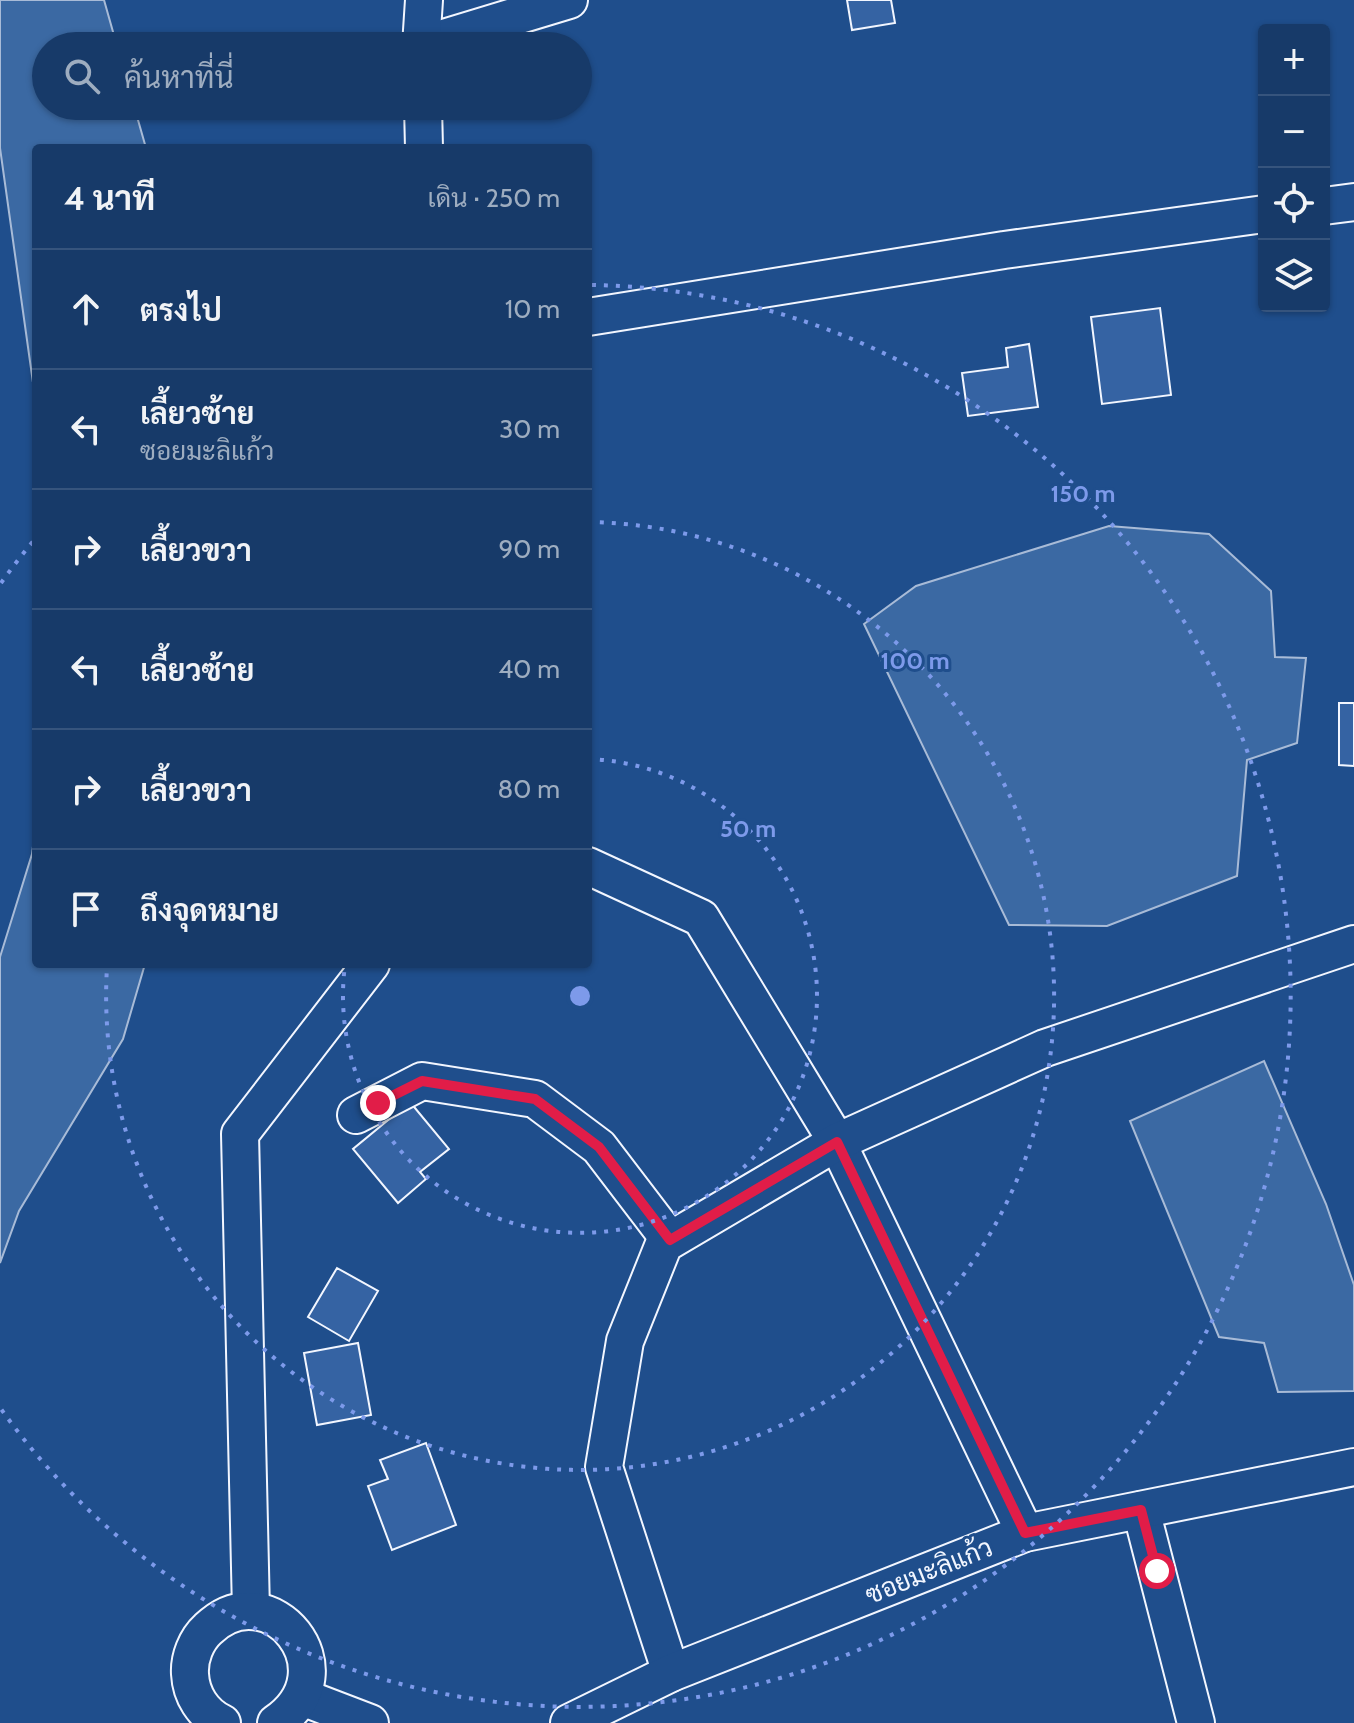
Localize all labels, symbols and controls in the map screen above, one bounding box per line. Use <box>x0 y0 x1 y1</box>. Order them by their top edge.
map controls <box>1258 24 1330 312</box>
button: + <box>1258 24 1330 96</box>
search box <box>32 32 592 120</box>
icon: search <box>60 54 104 98</box>
text: ค้นหาที่นี่ <box>124 59 234 96</box>
button: − <box>1258 96 1330 168</box>
button: locate <box>1258 168 1330 240</box>
text: 4 นาที <box>64 177 155 219</box>
text: เดิน · 250 m <box>428 182 560 214</box>
button: layers <box>1258 240 1330 312</box>
icon: ahead <box>64 287 108 331</box>
text: ตรงไป <box>140 292 222 329</box>
text: 10 m <box>505 293 560 325</box>
text: เลี้ยวซ้าย <box>140 395 254 432</box>
icon: left <box>64 407 108 451</box>
text: 30 m <box>499 413 560 445</box>
text: ซอยมะลิแก้ว <box>140 435 274 467</box>
text: 150 m <box>1051 479 1115 508</box>
icon: right <box>64 527 108 571</box>
text: เลี้ยวขวา <box>140 532 252 569</box>
text: 90 m <box>498 533 560 565</box>
text: 100 m <box>880 646 950 675</box>
icon: left <box>64 647 108 691</box>
text: เลี้ยวซ้าย <box>140 652 254 689</box>
text: 40 m <box>498 653 560 685</box>
icon: right <box>64 767 108 811</box>
text: เลี้ยวขวา <box>140 772 252 809</box>
text: 80 m <box>497 773 560 805</box>
text: 50 m <box>720 814 776 843</box>
icon: arrive <box>64 887 108 931</box>
text: ถึงจุดหมาย <box>140 892 279 929</box>
centre of rings <box>566 982 594 1010</box>
route end <box>360 1085 396 1121</box>
street label: ซอยมะลิแก้ว <box>861 1531 997 1611</box>
route start <box>1139 1553 1175 1589</box>

